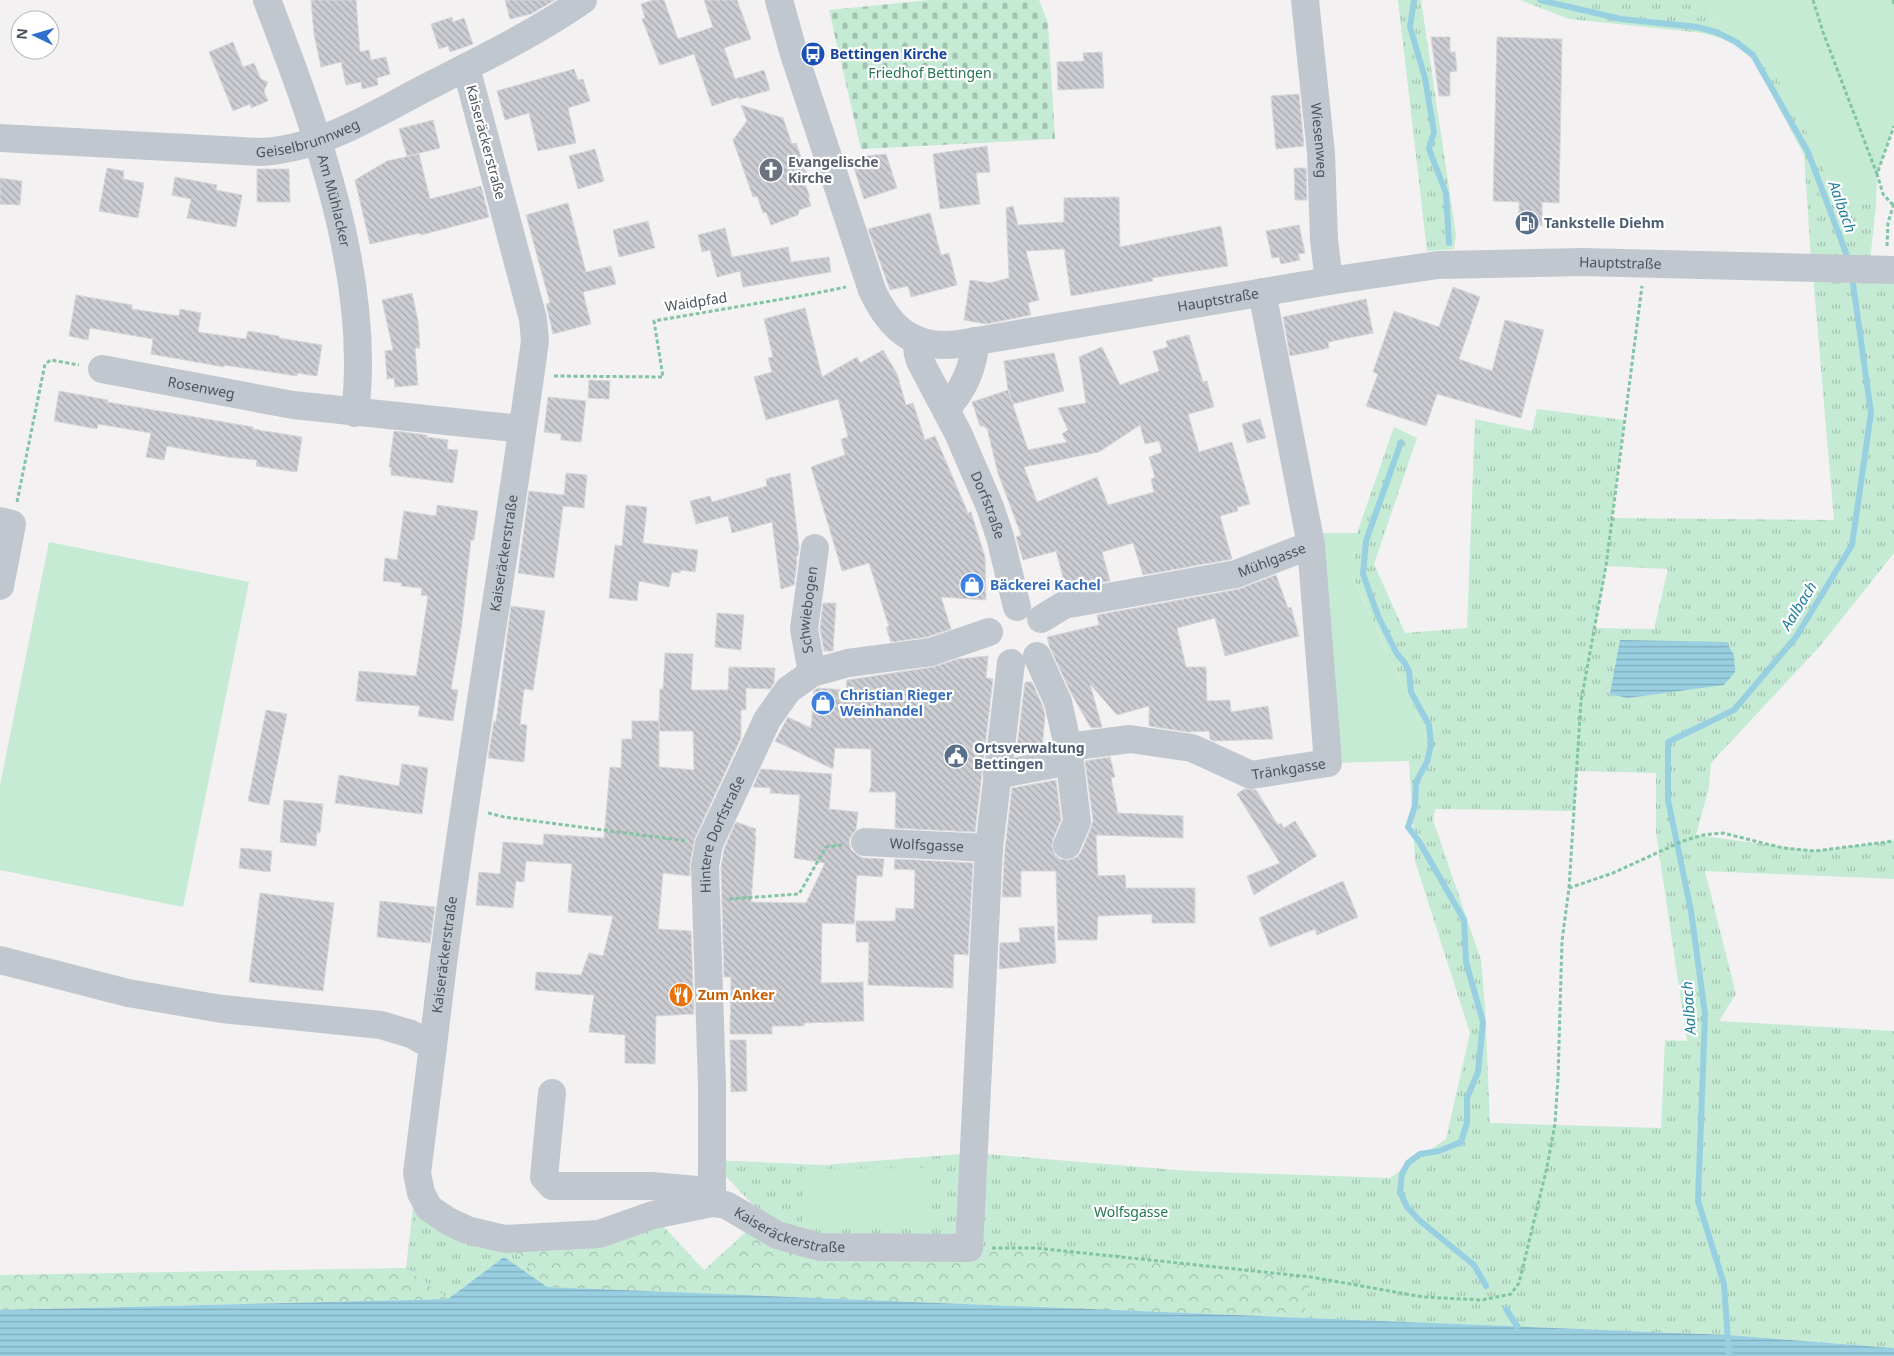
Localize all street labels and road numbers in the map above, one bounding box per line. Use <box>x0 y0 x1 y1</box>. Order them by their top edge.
street label: Kaiseräckerstraße <box>462 83 511 201</box>
street label: Wiesenweg <box>1307 102 1332 178</box>
street label: Geiselbrunnweg <box>255 114 363 161</box>
street label: Am Mühlacker <box>313 152 355 249</box>
street label: Hauptstraße <box>1579 252 1662 273</box>
street label: Hauptstraße <box>1176 283 1260 316</box>
street label: Waidpfad <box>663 287 728 316</box>
street label: Rosenweg <box>166 372 237 403</box>
street label: Dorfstraße <box>967 468 1010 541</box>
street label: Kaiseräckerstraße <box>485 493 522 613</box>
street label: Mühlgasse <box>1235 538 1308 581</box>
street label: Schwiebogen <box>794 565 821 655</box>
street label: Tränkgasse <box>1251 753 1327 784</box>
street label: Hintere Dorfstraße <box>695 772 749 893</box>
street label: Wolfsgasse <box>889 833 965 856</box>
street label: Kaiseräckerstraße <box>427 895 461 1014</box>
street label: Kaiseräckerstraße <box>731 1202 845 1256</box>

